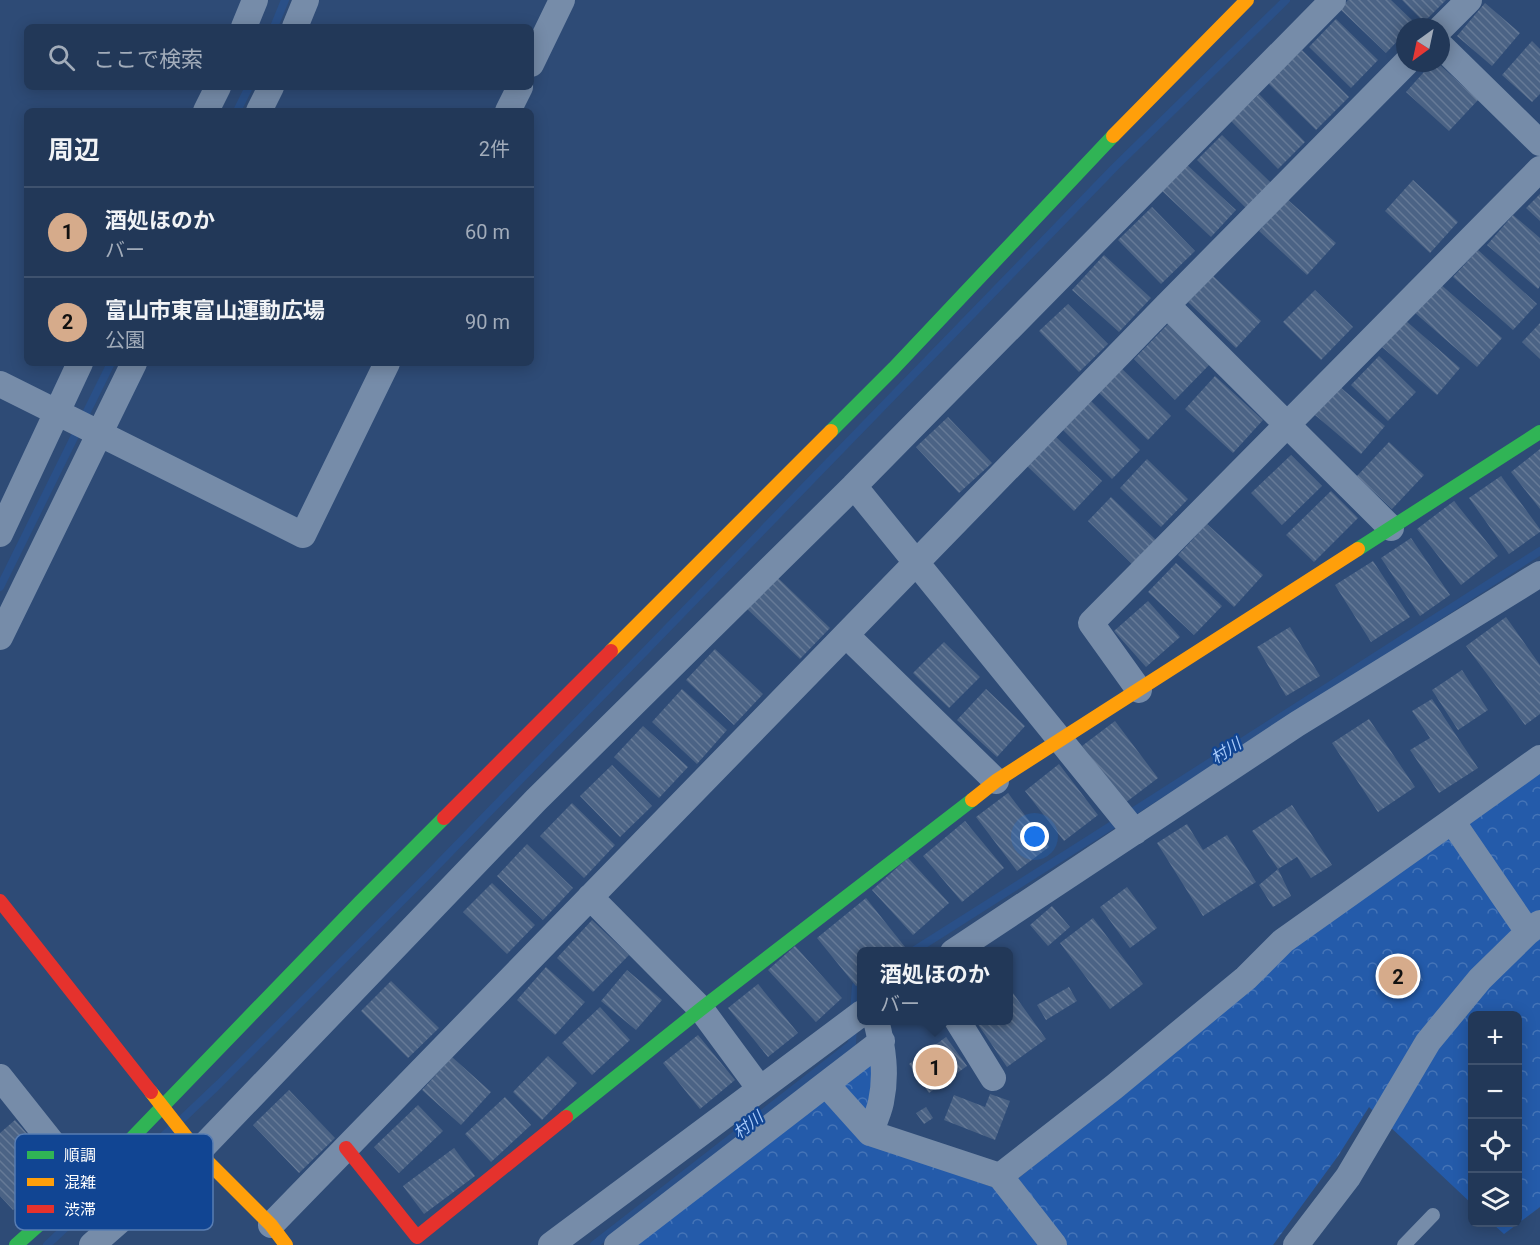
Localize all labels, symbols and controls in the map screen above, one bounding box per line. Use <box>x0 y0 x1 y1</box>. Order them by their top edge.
north arrow <box>1396 18 1450 72</box>
search box <box>24 24 534 90</box>
icon: search <box>45 41 78 74</box>
text: ここで検索 <box>93 47 203 72</box>
text: 周辺 <box>48 135 100 165</box>
text: 2件 <box>479 137 510 161</box>
text: 酒処ほのか <box>105 208 215 233</box>
text: 1 <box>62 220 73 244</box>
text: 60 m <box>465 220 510 244</box>
text: バー <box>105 238 145 262</box>
text: 富山市東富山運動広場 <box>105 298 325 323</box>
text: 2 <box>62 310 73 334</box>
text: 90 m <box>465 310 510 334</box>
text: 公園 <box>105 328 145 352</box>
water label: 村川 <box>1207 733 1246 768</box>
your location <box>1020 822 1049 851</box>
popup <box>857 947 1013 1025</box>
pin: 2 <box>1378 954 1418 998</box>
text: 酒処ほのか <box>880 962 990 987</box>
text: バー <box>880 992 920 1016</box>
map controls <box>1468 1011 1522 1227</box>
button: + <box>1468 1011 1522 1065</box>
pin: 1 <box>916 1044 954 1090</box>
button: − <box>1468 1065 1522 1119</box>
water label: 村川 <box>730 1106 768 1142</box>
button: locate <box>1468 1119 1522 1173</box>
legend <box>15 1134 213 1230</box>
text: 順調 <box>64 1146 96 1165</box>
text: 混雑 <box>64 1173 96 1192</box>
button: layers <box>1468 1173 1522 1227</box>
text: 渋滞 <box>64 1200 96 1219</box>

